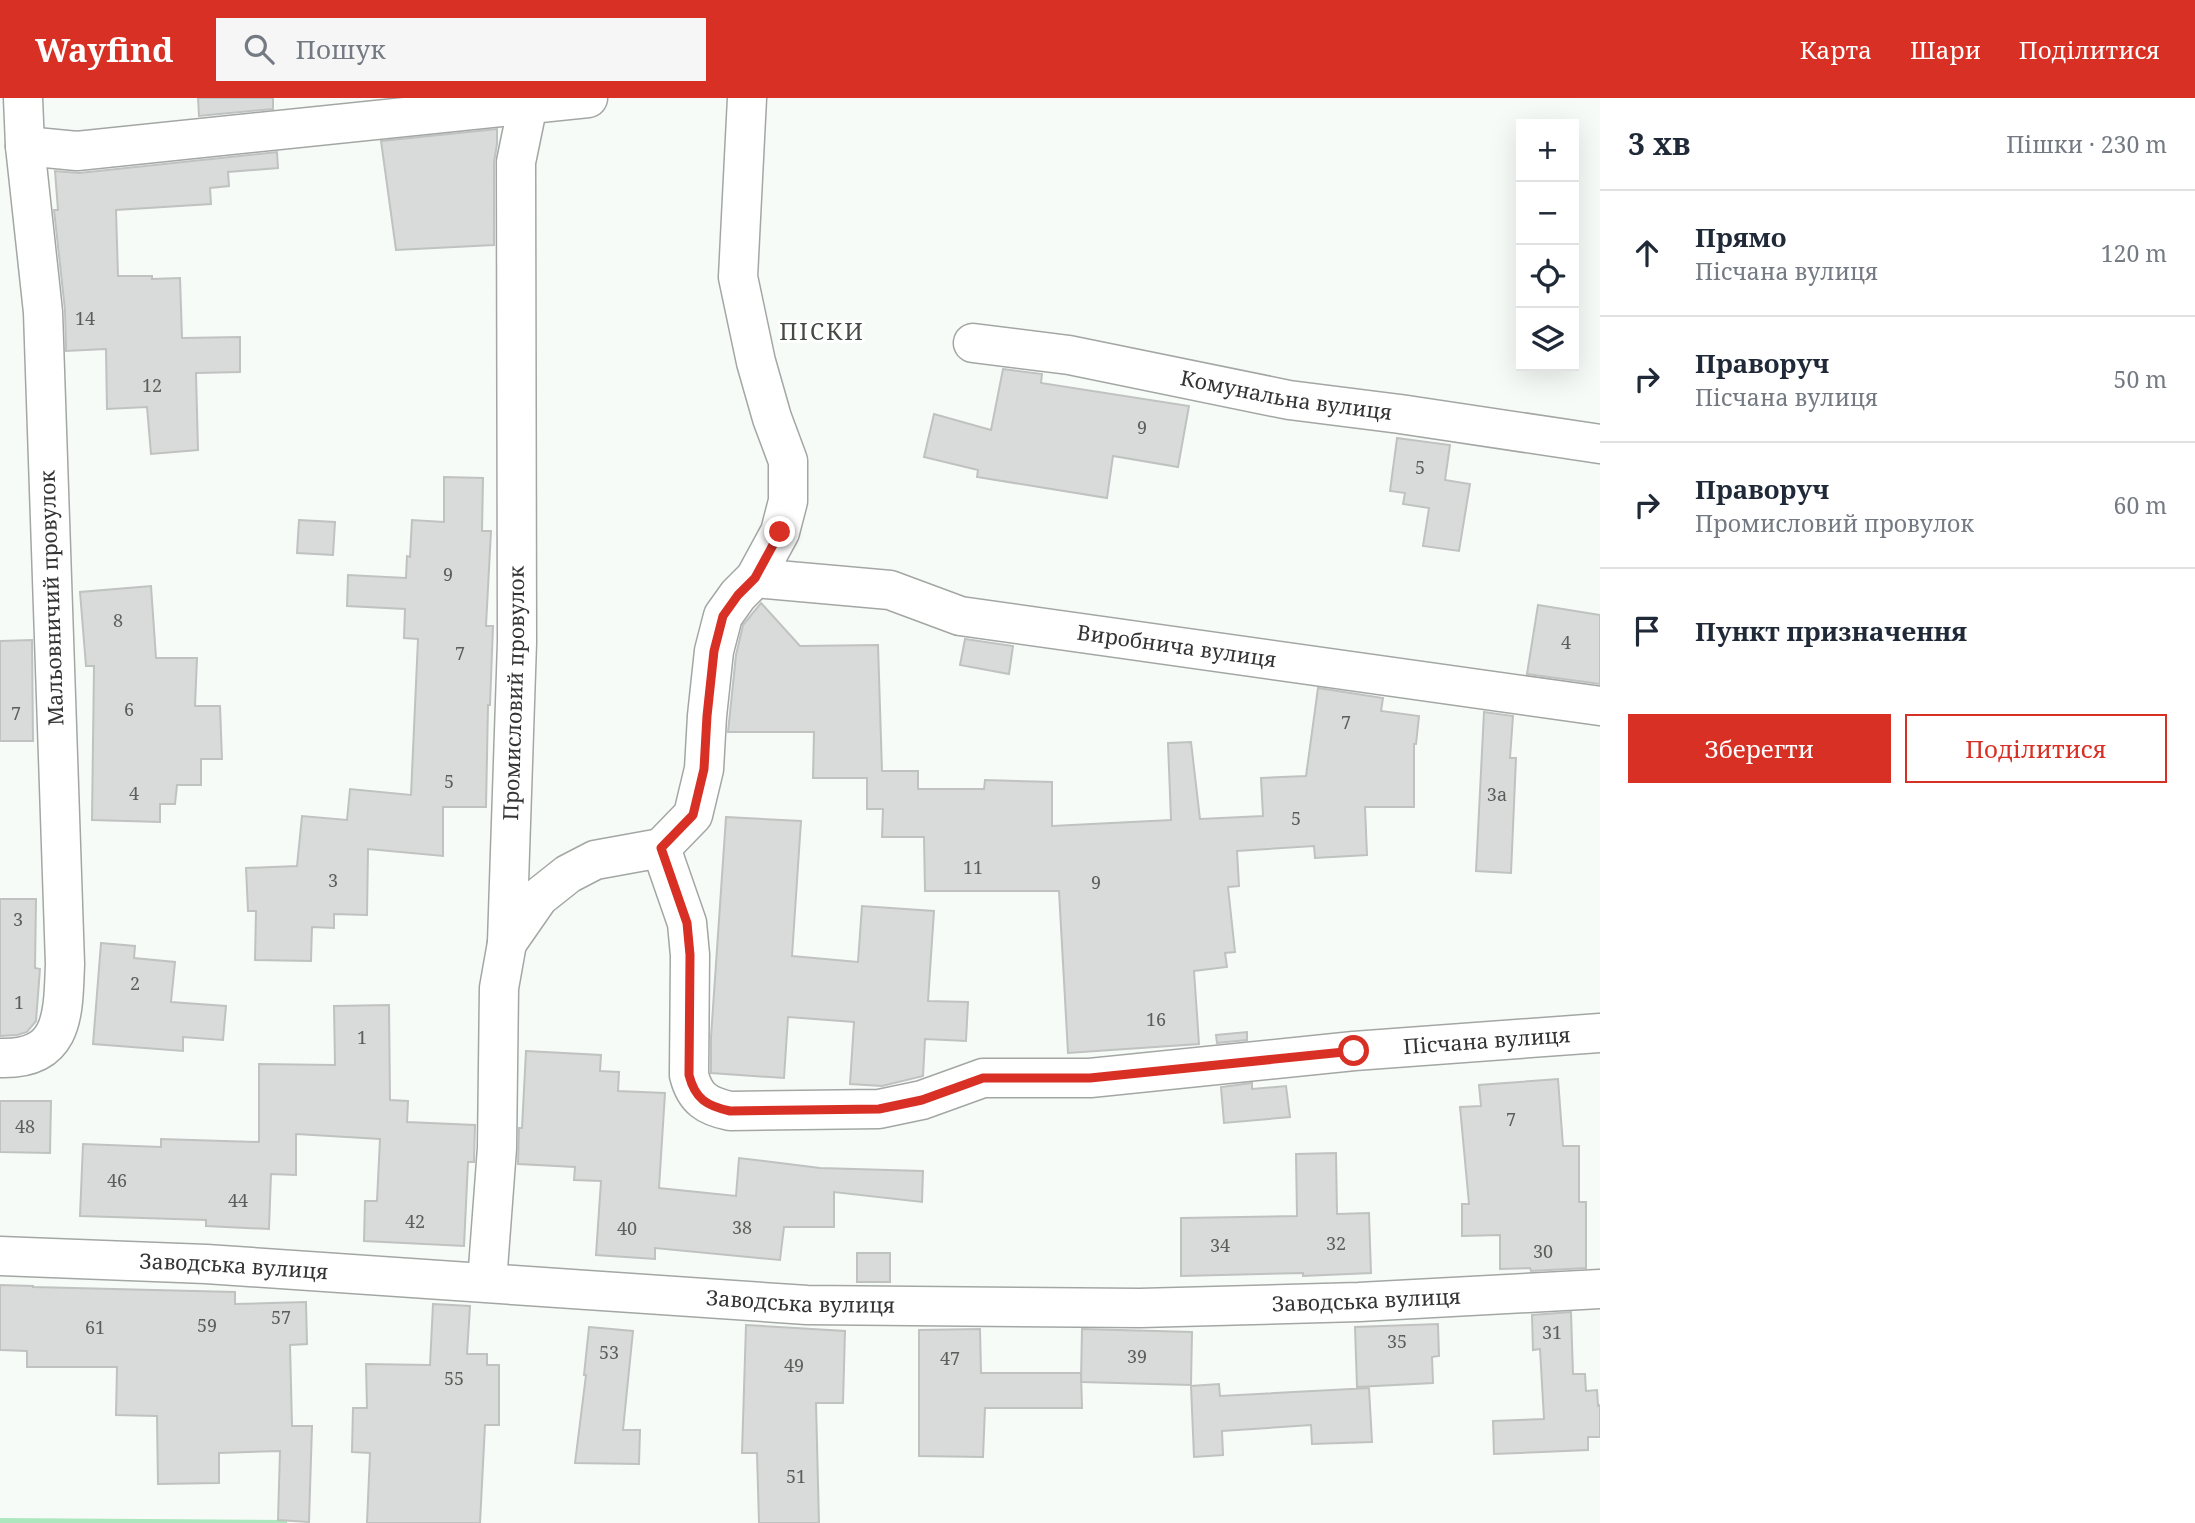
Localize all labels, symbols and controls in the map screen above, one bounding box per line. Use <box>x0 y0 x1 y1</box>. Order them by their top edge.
search box <box>216 18 706 81</box>
text: Wayfind <box>35 27 174 72</box>
icon: search <box>240 30 278 68</box>
text: Пошук <box>296 31 386 67</box>
text: Карта <box>1800 33 1872 66</box>
text: Шари <box>1910 33 1981 66</box>
text: Поділитися <box>2019 33 2160 66</box>
map controls <box>1516 119 1579 371</box>
button: + <box>1516 119 1579 182</box>
text: 3 хв <box>1628 123 1690 164</box>
text: Пішки · 230 m <box>2006 128 2167 160</box>
button: − <box>1516 182 1579 245</box>
text: Прямо <box>1695 219 1786 255</box>
icon: ahead <box>1628 234 1666 272</box>
text: 120 m <box>2101 237 2167 269</box>
button: locate <box>1516 245 1579 308</box>
text: Пісчана вулиця <box>1695 255 1878 287</box>
house number: 14 <box>75 306 95 330</box>
button: layers <box>1516 308 1579 371</box>
district label: ПІСКИ <box>779 315 865 347</box>
text: Праворуч <box>1695 345 1829 381</box>
icon: right <box>1628 360 1666 398</box>
street label: Комунальна вулиця <box>1178 363 1394 426</box>
text: 50 m <box>2114 363 2167 395</box>
house number: 12 <box>142 373 162 397</box>
text: Пісчана вулиця <box>1695 381 1878 413</box>
house number: 9 <box>1137 415 1147 439</box>
house number: 5 <box>1415 455 1425 479</box>
street label: Мальовничий провулок <box>33 469 69 726</box>
text: Праворуч <box>1695 471 1829 507</box>
icon: right <box>1628 486 1666 524</box>
text: 60 m <box>2114 489 2167 521</box>
text: Промисловий провулок <box>1695 507 1974 539</box>
route end <box>764 516 795 547</box>
house number: 9 <box>443 562 453 586</box>
street label: Промисловий провулок <box>496 565 530 821</box>
house number: 8 <box>113 608 123 632</box>
icon: arrive <box>1628 612 1666 650</box>
text: Пункт призначення <box>1695 613 1967 649</box>
street label: Виробнича вулиця <box>1075 618 1278 673</box>
house number: 4 <box>1561 630 1571 654</box>
house number: 7 <box>455 641 465 665</box>
house number: 6 <box>124 697 134 721</box>
house number: 7 <box>11 701 21 725</box>
house number: 7 <box>1341 710 1351 734</box>
button: Зберегти <box>1628 714 1891 783</box>
button: Поділитися <box>1905 714 2167 783</box>
house number: 5 <box>444 769 454 793</box>
house number: 4 <box>129 781 139 805</box>
house number: 3а <box>1487 782 1507 806</box>
house number: 5 <box>1291 806 1301 830</box>
house number: 11 <box>963 855 983 879</box>
house number: 3 <box>328 868 338 892</box>
house number: 9 <box>1091 870 1101 894</box>
house number: 3 <box>13 907 23 931</box>
house number: 2 <box>130 971 140 995</box>
house number: 1 <box>14 990 24 1014</box>
house number: 16 <box>1146 1007 1166 1031</box>
street label: Пісчана вулиця <box>1402 1020 1571 1060</box>
house number: 1 <box>357 1025 367 1049</box>
route start <box>1338 1035 1369 1066</box>
house number: 7 <box>1506 1107 1516 1131</box>
house number: 48 <box>15 1114 35 1138</box>
house number: 46 <box>107 1168 127 1192</box>
house number: 44 <box>228 1188 248 1212</box>
house number: 42 <box>405 1209 425 1233</box>
house number: 38 <box>732 1215 752 1239</box>
house number: 40 <box>617 1216 637 1240</box>
house number: 32 <box>1326 1231 1346 1255</box>
house number: 34 <box>1210 1233 1230 1257</box>
house number: 30 <box>1533 1239 1553 1263</box>
street label: Заводська вулиця <box>139 1246 329 1285</box>
street label: Заводська вулиця <box>1271 1282 1462 1317</box>
street label: Заводська вулиця <box>705 1283 895 1319</box>
house number: 57 <box>271 1305 291 1329</box>
house number: 59 <box>197 1313 217 1337</box>
house number: 61 <box>85 1315 105 1339</box>
house number: 31 <box>1542 1320 1562 1344</box>
house number: 35 <box>1387 1329 1407 1353</box>
house number: 53 <box>599 1340 619 1364</box>
house number: 39 <box>1127 1344 1147 1368</box>
house number: 47 <box>940 1346 960 1370</box>
house number: 49 <box>784 1353 804 1377</box>
house number: 55 <box>444 1366 464 1390</box>
house number: 51 <box>786 1464 806 1488</box>

